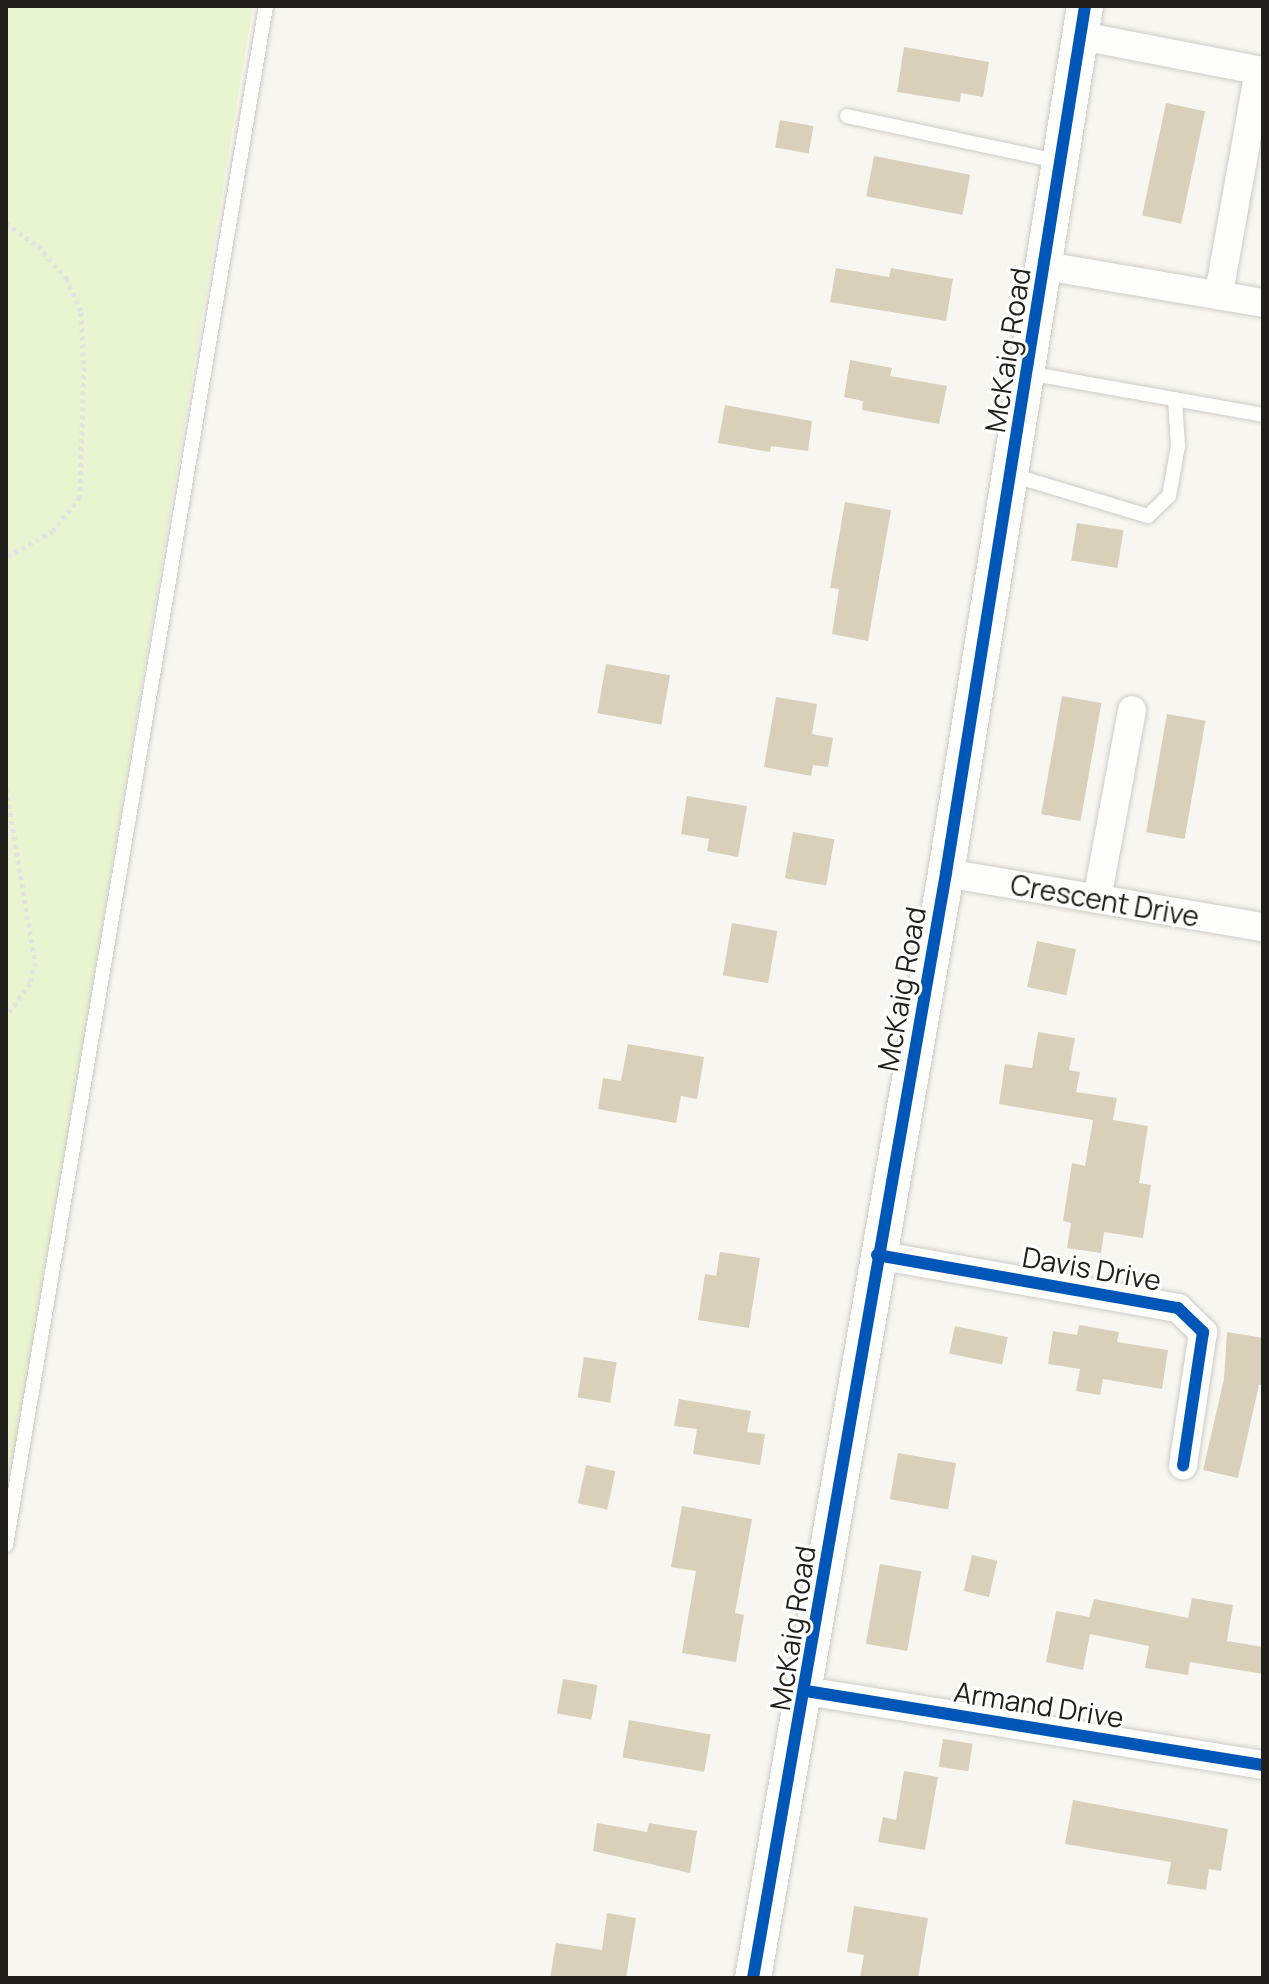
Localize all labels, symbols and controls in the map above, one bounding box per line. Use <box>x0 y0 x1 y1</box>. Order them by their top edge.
street label: McKaig Road <box>977 265 1037 435</box>
street label: Crescent Drive <box>1008 867 1202 933</box>
street label: McKaig Road <box>870 904 932 1074</box>
street label: Davis Drive <box>1020 1239 1164 1297</box>
street label: McKaig Road <box>762 1543 822 1713</box>
street label: Armand Drive <box>952 1674 1126 1734</box>

